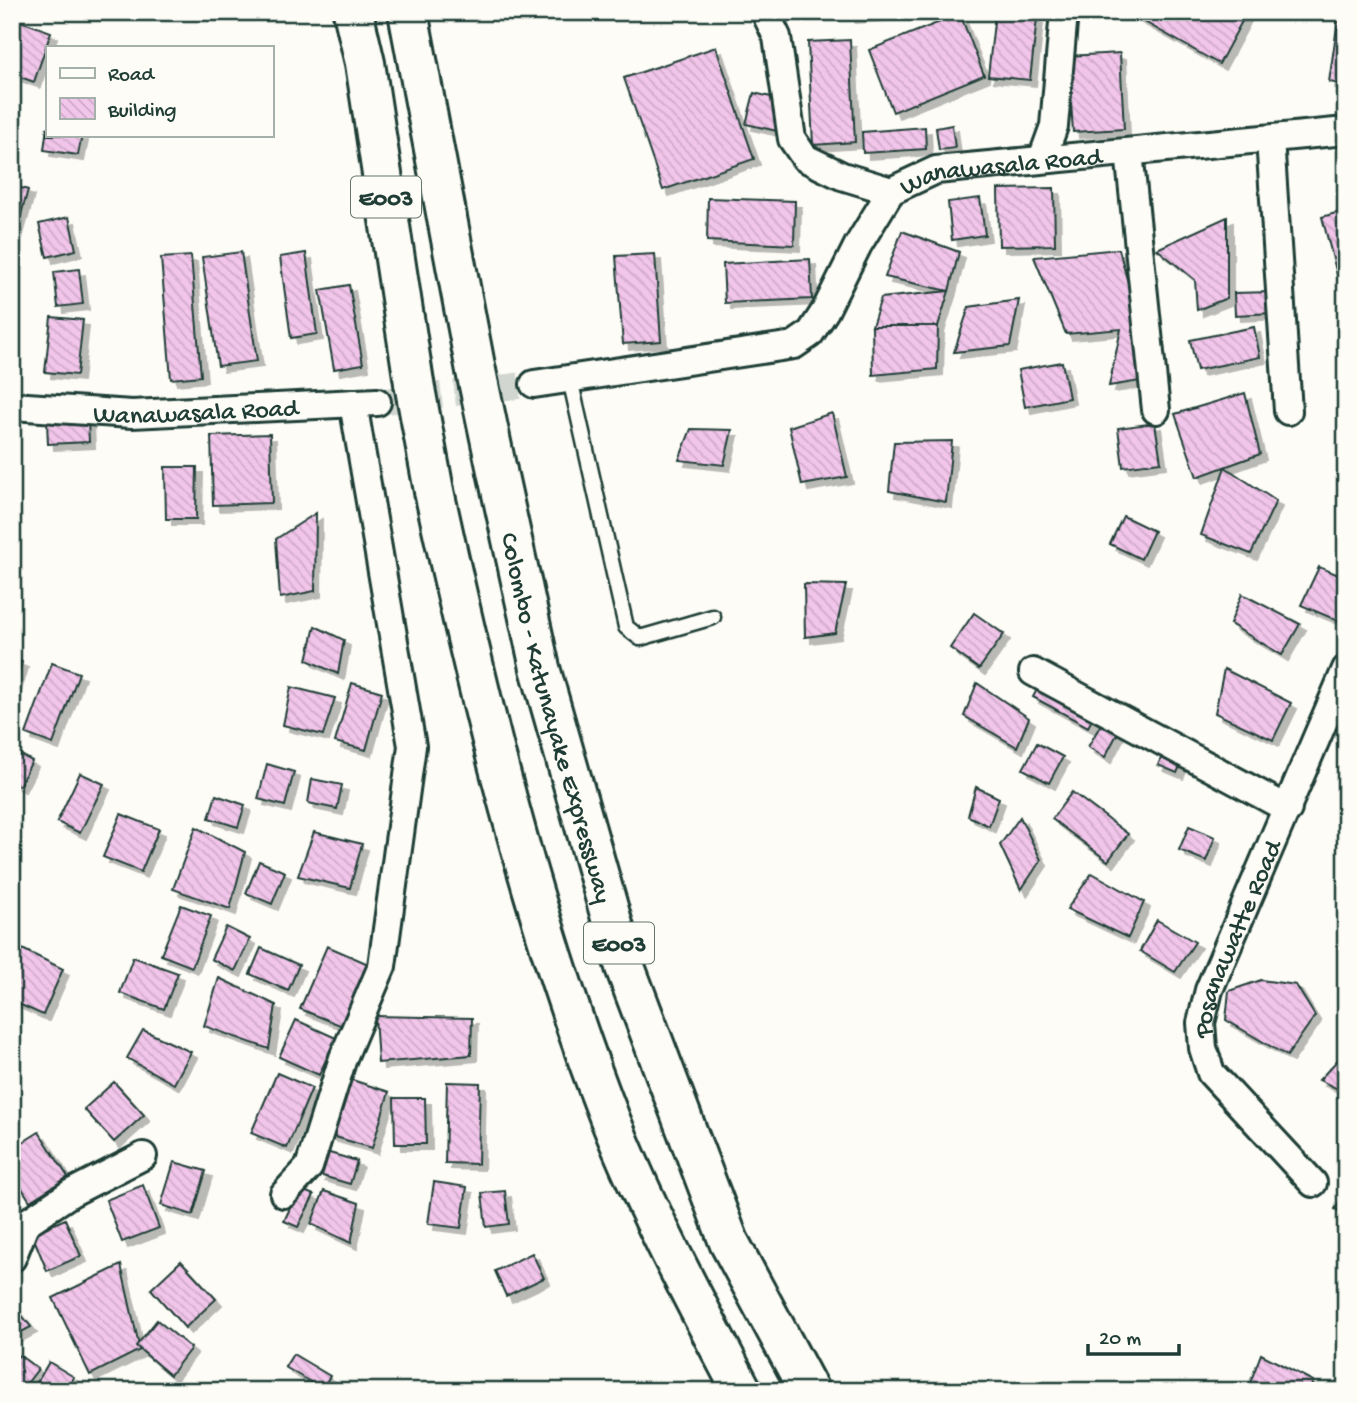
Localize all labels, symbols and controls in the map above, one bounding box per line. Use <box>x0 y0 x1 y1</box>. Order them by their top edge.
legend <box>46 46 273 136</box>
text: Road <box>108 64 156 89</box>
text: Building <box>107 100 177 125</box>
street label: Wanawasala Road <box>896 143 1105 205</box>
road number: E003 <box>351 176 421 218</box>
street label: Wanawasala Road <box>92 395 301 434</box>
street label: Colombo - Katunayake Expressway <box>491 530 617 908</box>
street label: Posanawatte Road <box>1190 835 1292 1040</box>
road number: E003 <box>584 923 654 964</box>
scale bar <box>1088 1312 1180 1356</box>
text: 20 m <box>1099 1328 1141 1353</box>

